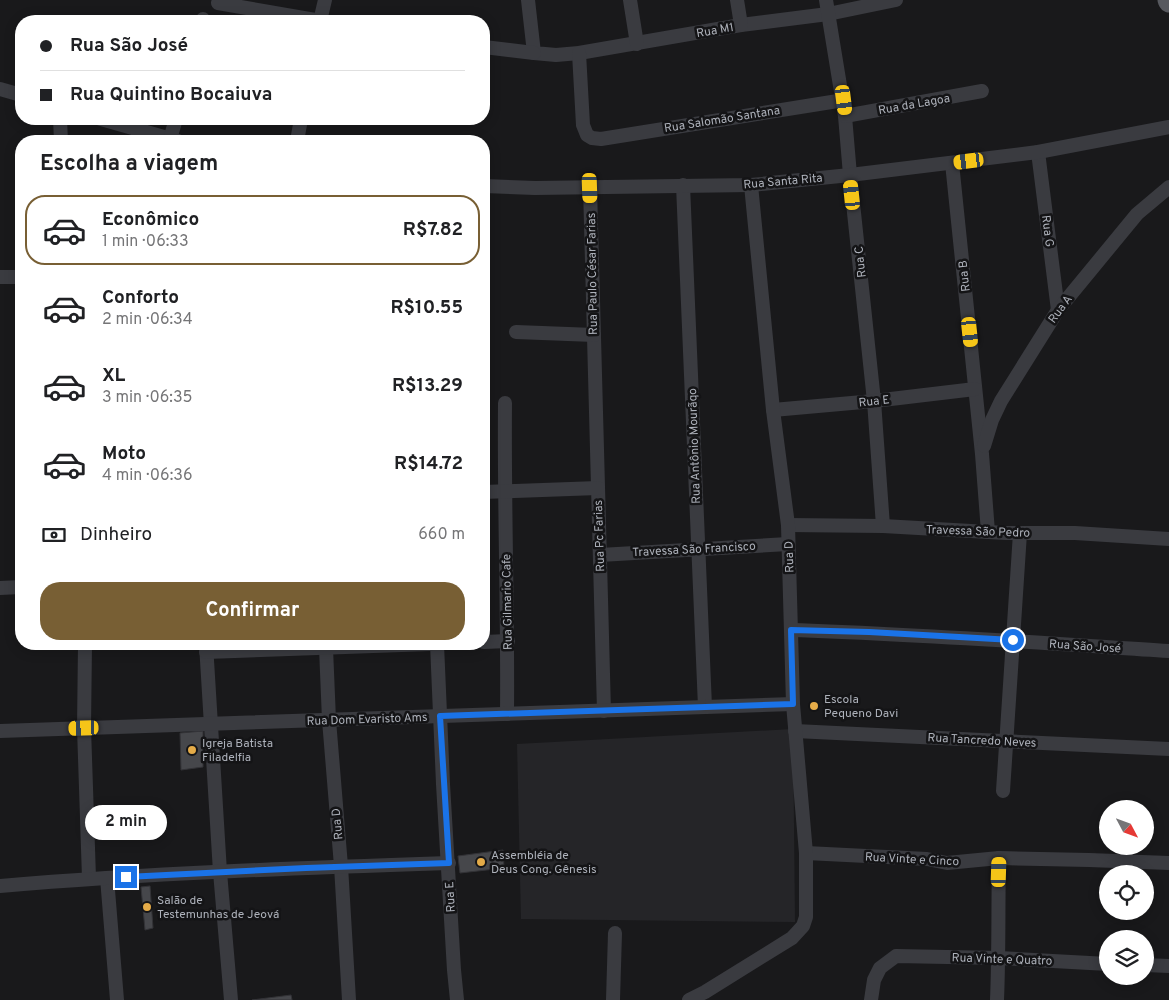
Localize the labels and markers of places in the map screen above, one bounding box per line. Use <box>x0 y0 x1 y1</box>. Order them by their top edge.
place label: Escola Pequeno Davi <box>824 692 898 722</box>
marker: Escola Pequeno Davi <box>808 700 820 712</box>
place label: Igreja Batista Filadelfia <box>202 736 273 766</box>
marker: Igreja Batista Filadelfia <box>186 744 198 756</box>
place label: Assembléia de Deus Cong. Gênesis <box>491 848 597 878</box>
marker: Assembléia de Deus Cong. Gênesis <box>475 856 487 868</box>
place label: Salão de Testemunhas de Jeová <box>157 893 279 923</box>
marker: Salão de Testemunhas de Jeová <box>141 901 153 913</box>

